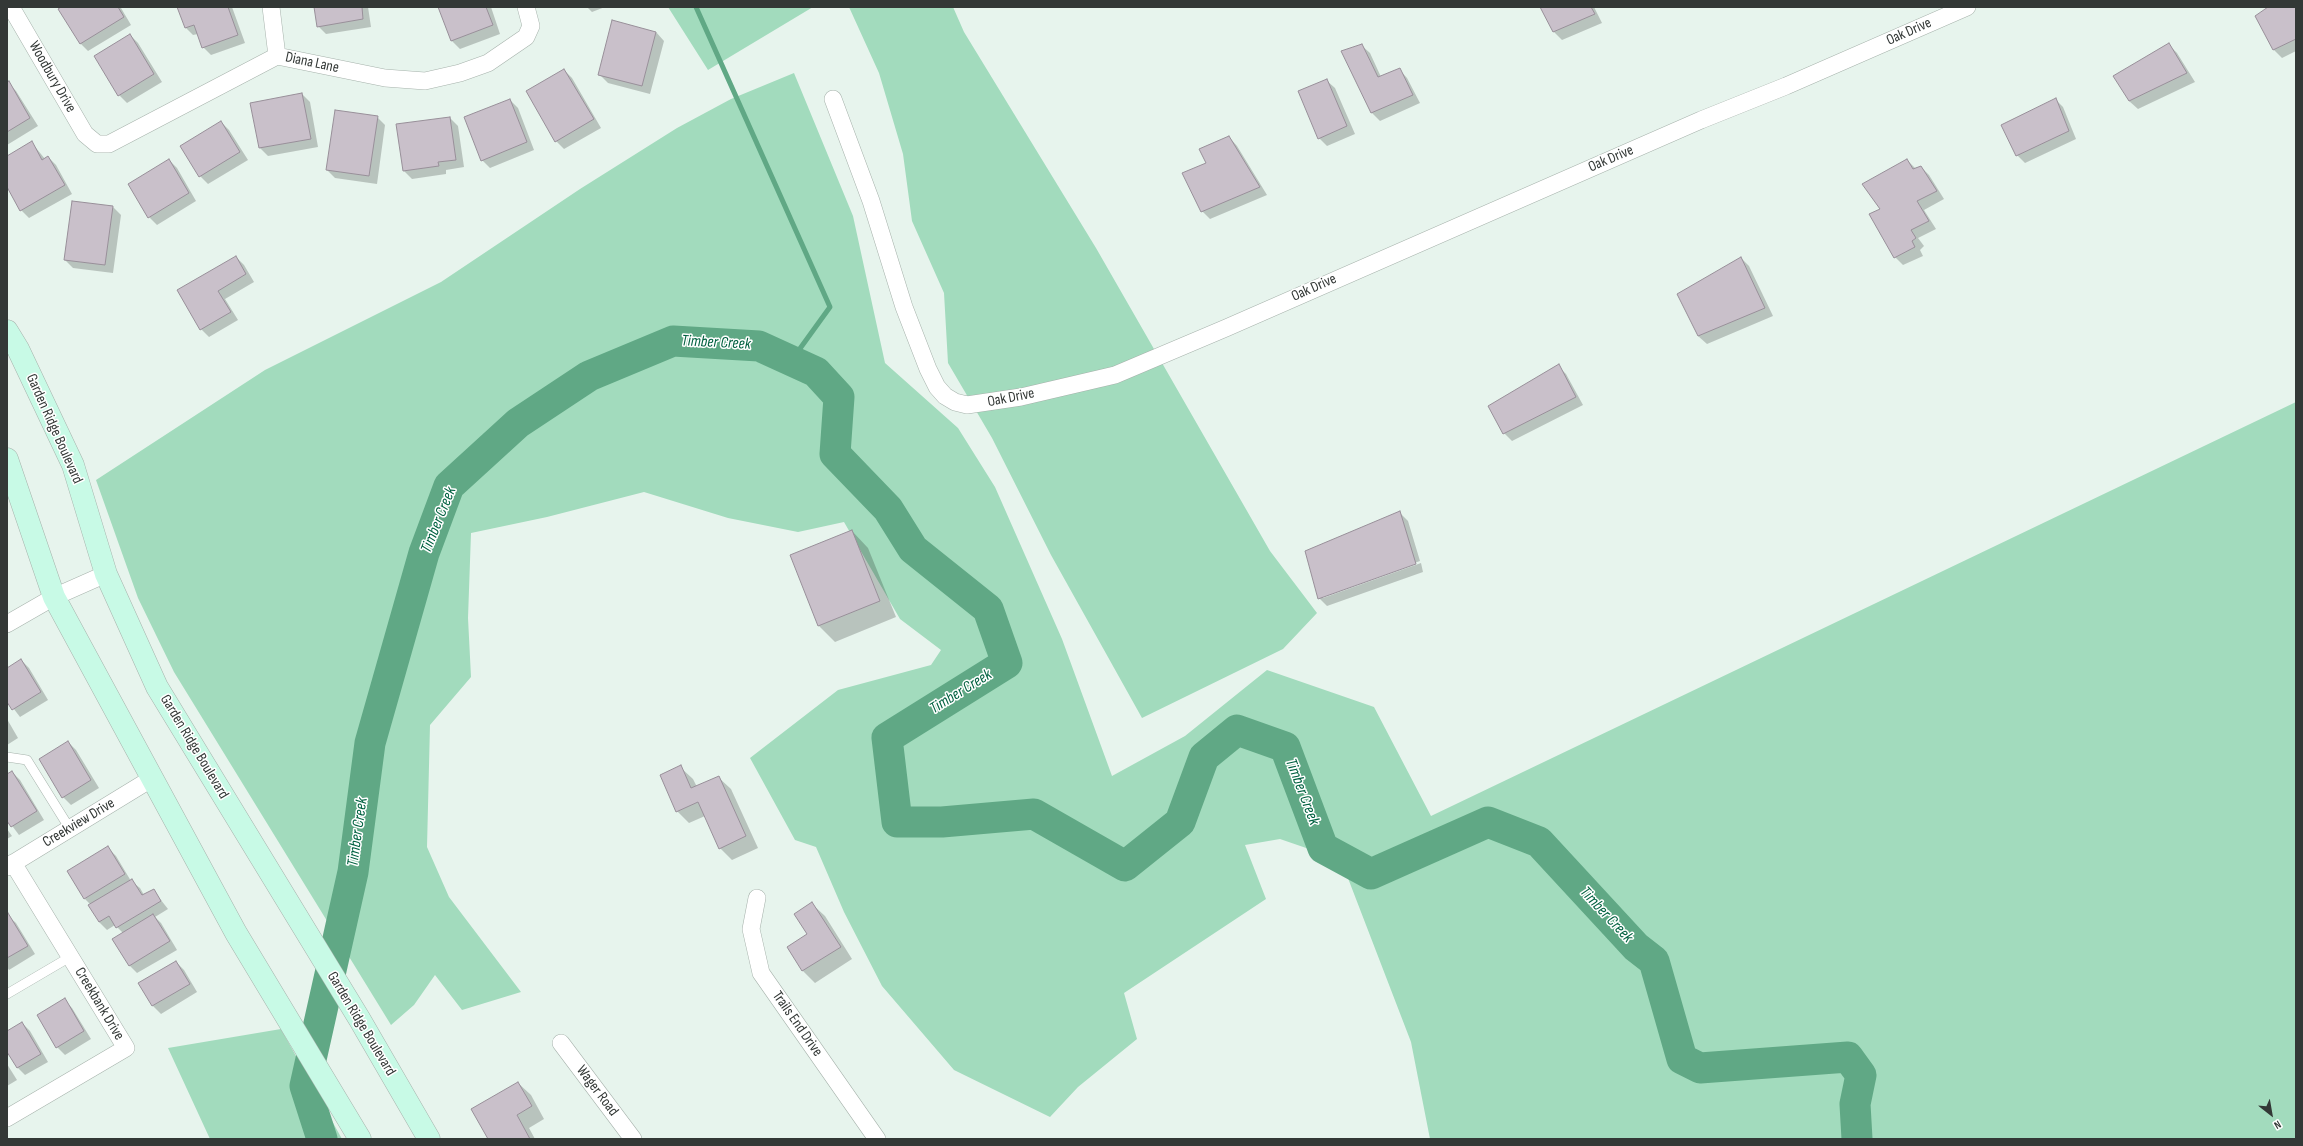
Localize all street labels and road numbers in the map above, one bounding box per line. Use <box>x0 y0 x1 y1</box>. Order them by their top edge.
street label: Oak Drive <box>1884 14 1934 50</box>
street label: Woodbury Drive <box>24 38 80 116</box>
street label: Diana Lane <box>284 49 340 77</box>
street label: Oak Drive <box>1586 141 1636 177</box>
street label: Oak Drive <box>1289 270 1339 306</box>
street label: Garden Ridge Boulevard <box>22 371 86 487</box>
street label: Oak Drive <box>986 385 1036 411</box>
street label: Garden Ridge Boulevard <box>156 692 232 802</box>
street label: Creekview Drive <box>40 795 118 851</box>
street label: Creekbank Drive <box>70 964 128 1044</box>
street label: Garden Ridge Boulevard <box>323 969 399 1079</box>
street label: Trails End Drive <box>768 988 826 1060</box>
street label: Wager Road <box>572 1062 622 1120</box>

